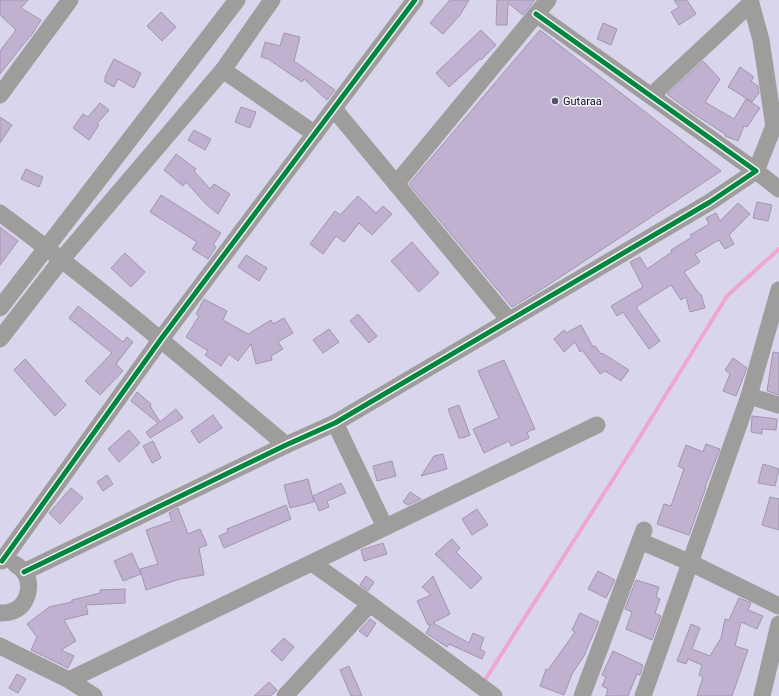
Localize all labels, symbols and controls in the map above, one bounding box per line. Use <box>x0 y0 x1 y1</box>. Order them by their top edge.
place label: Gutaraa <box>563 95 602 108</box>
marker: Gutaraa <box>550 96 560 106</box>

